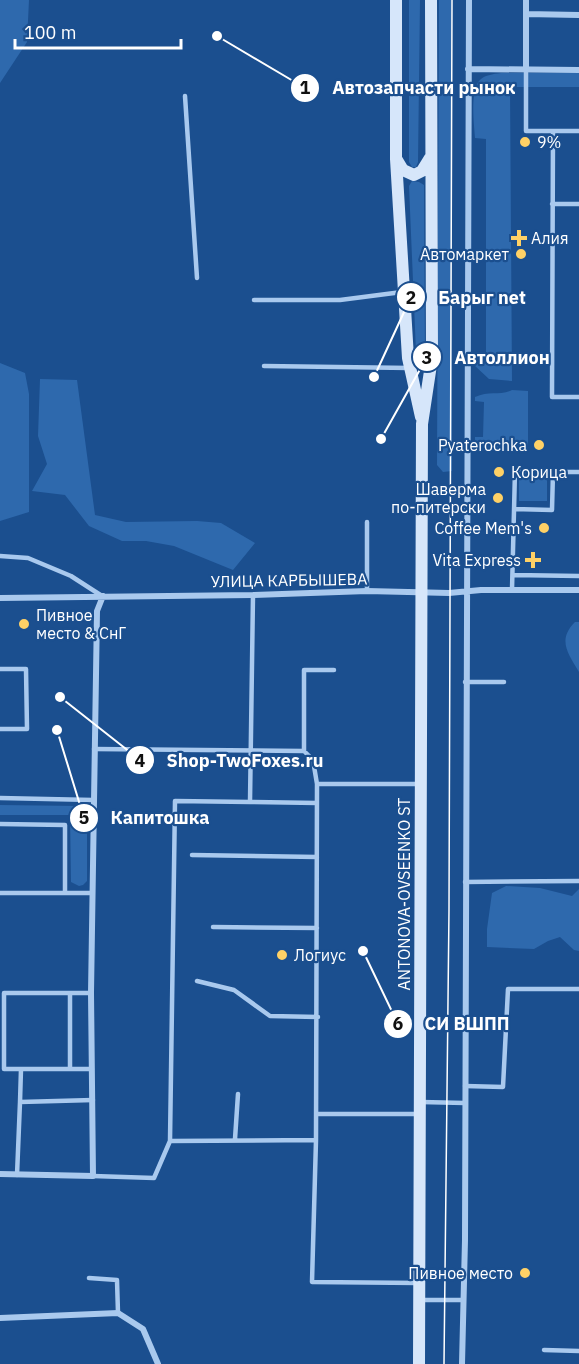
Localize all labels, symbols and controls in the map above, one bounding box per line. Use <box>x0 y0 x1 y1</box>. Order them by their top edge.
scale bar <box>15 12 182 50</box>
text: 100 m <box>24 21 76 44</box>
callout: Автозапчасти рынок <box>290 70 527 106</box>
text: 1 <box>300 76 311 99</box>
text: Автозапчасти рынок <box>332 76 516 99</box>
place label: 9% <box>537 132 561 152</box>
marker: 9% <box>518 135 532 149</box>
place label: Алия <box>531 228 569 248</box>
marker: Алия <box>512 231 526 245</box>
place label: Автомаркет <box>420 244 509 264</box>
marker: Автомаркет <box>514 247 528 261</box>
callout: Барыг net <box>396 279 538 315</box>
text: 2 <box>406 286 416 309</box>
text: Барыг net <box>438 286 526 309</box>
callout: Автоллион <box>412 339 561 375</box>
text: 3 <box>422 346 432 369</box>
text: Автоллион <box>454 346 550 369</box>
place label: Pyaterochka <box>438 435 527 455</box>
marker: Pyaterochka <box>532 438 546 452</box>
place label: Корица <box>511 462 567 482</box>
marker: Корица <box>492 465 506 479</box>
place label: Шаверма по-питерски <box>391 479 486 517</box>
marker: Шаверма по-питерски <box>491 491 505 505</box>
place label: Coffee Mem's <box>434 518 532 538</box>
marker: Coffee Mem's <box>537 521 551 535</box>
place label: Vita Express <box>433 550 521 570</box>
marker: Vita Express <box>526 553 540 567</box>
street label: УЛИЦА КАРБЫШЕВА <box>211 569 367 591</box>
place label: Пивное место & СнГ <box>36 605 126 643</box>
marker: Пивное место & СнГ <box>17 617 31 631</box>
callout: Shop-TwoFoxes.ru <box>125 742 335 778</box>
text: 4 <box>135 749 146 772</box>
text: Shop-TwoFoxes.ru <box>167 749 323 772</box>
street label: ANTONOVA-OVSEENKO ST <box>394 798 414 990</box>
callout: Капитошка <box>69 800 222 836</box>
text: 5 <box>79 806 90 829</box>
text: Капитошка <box>111 806 209 829</box>
place label: Логиус <box>294 945 346 965</box>
marker: Логиус <box>275 948 289 962</box>
callout: СИ ВШПП <box>383 1006 522 1042</box>
text: 6 <box>393 1012 404 1035</box>
text: СИ ВШПП <box>424 1012 510 1035</box>
place label: Пивное место <box>408 1263 513 1283</box>
marker: Пивное место <box>518 1266 532 1280</box>

